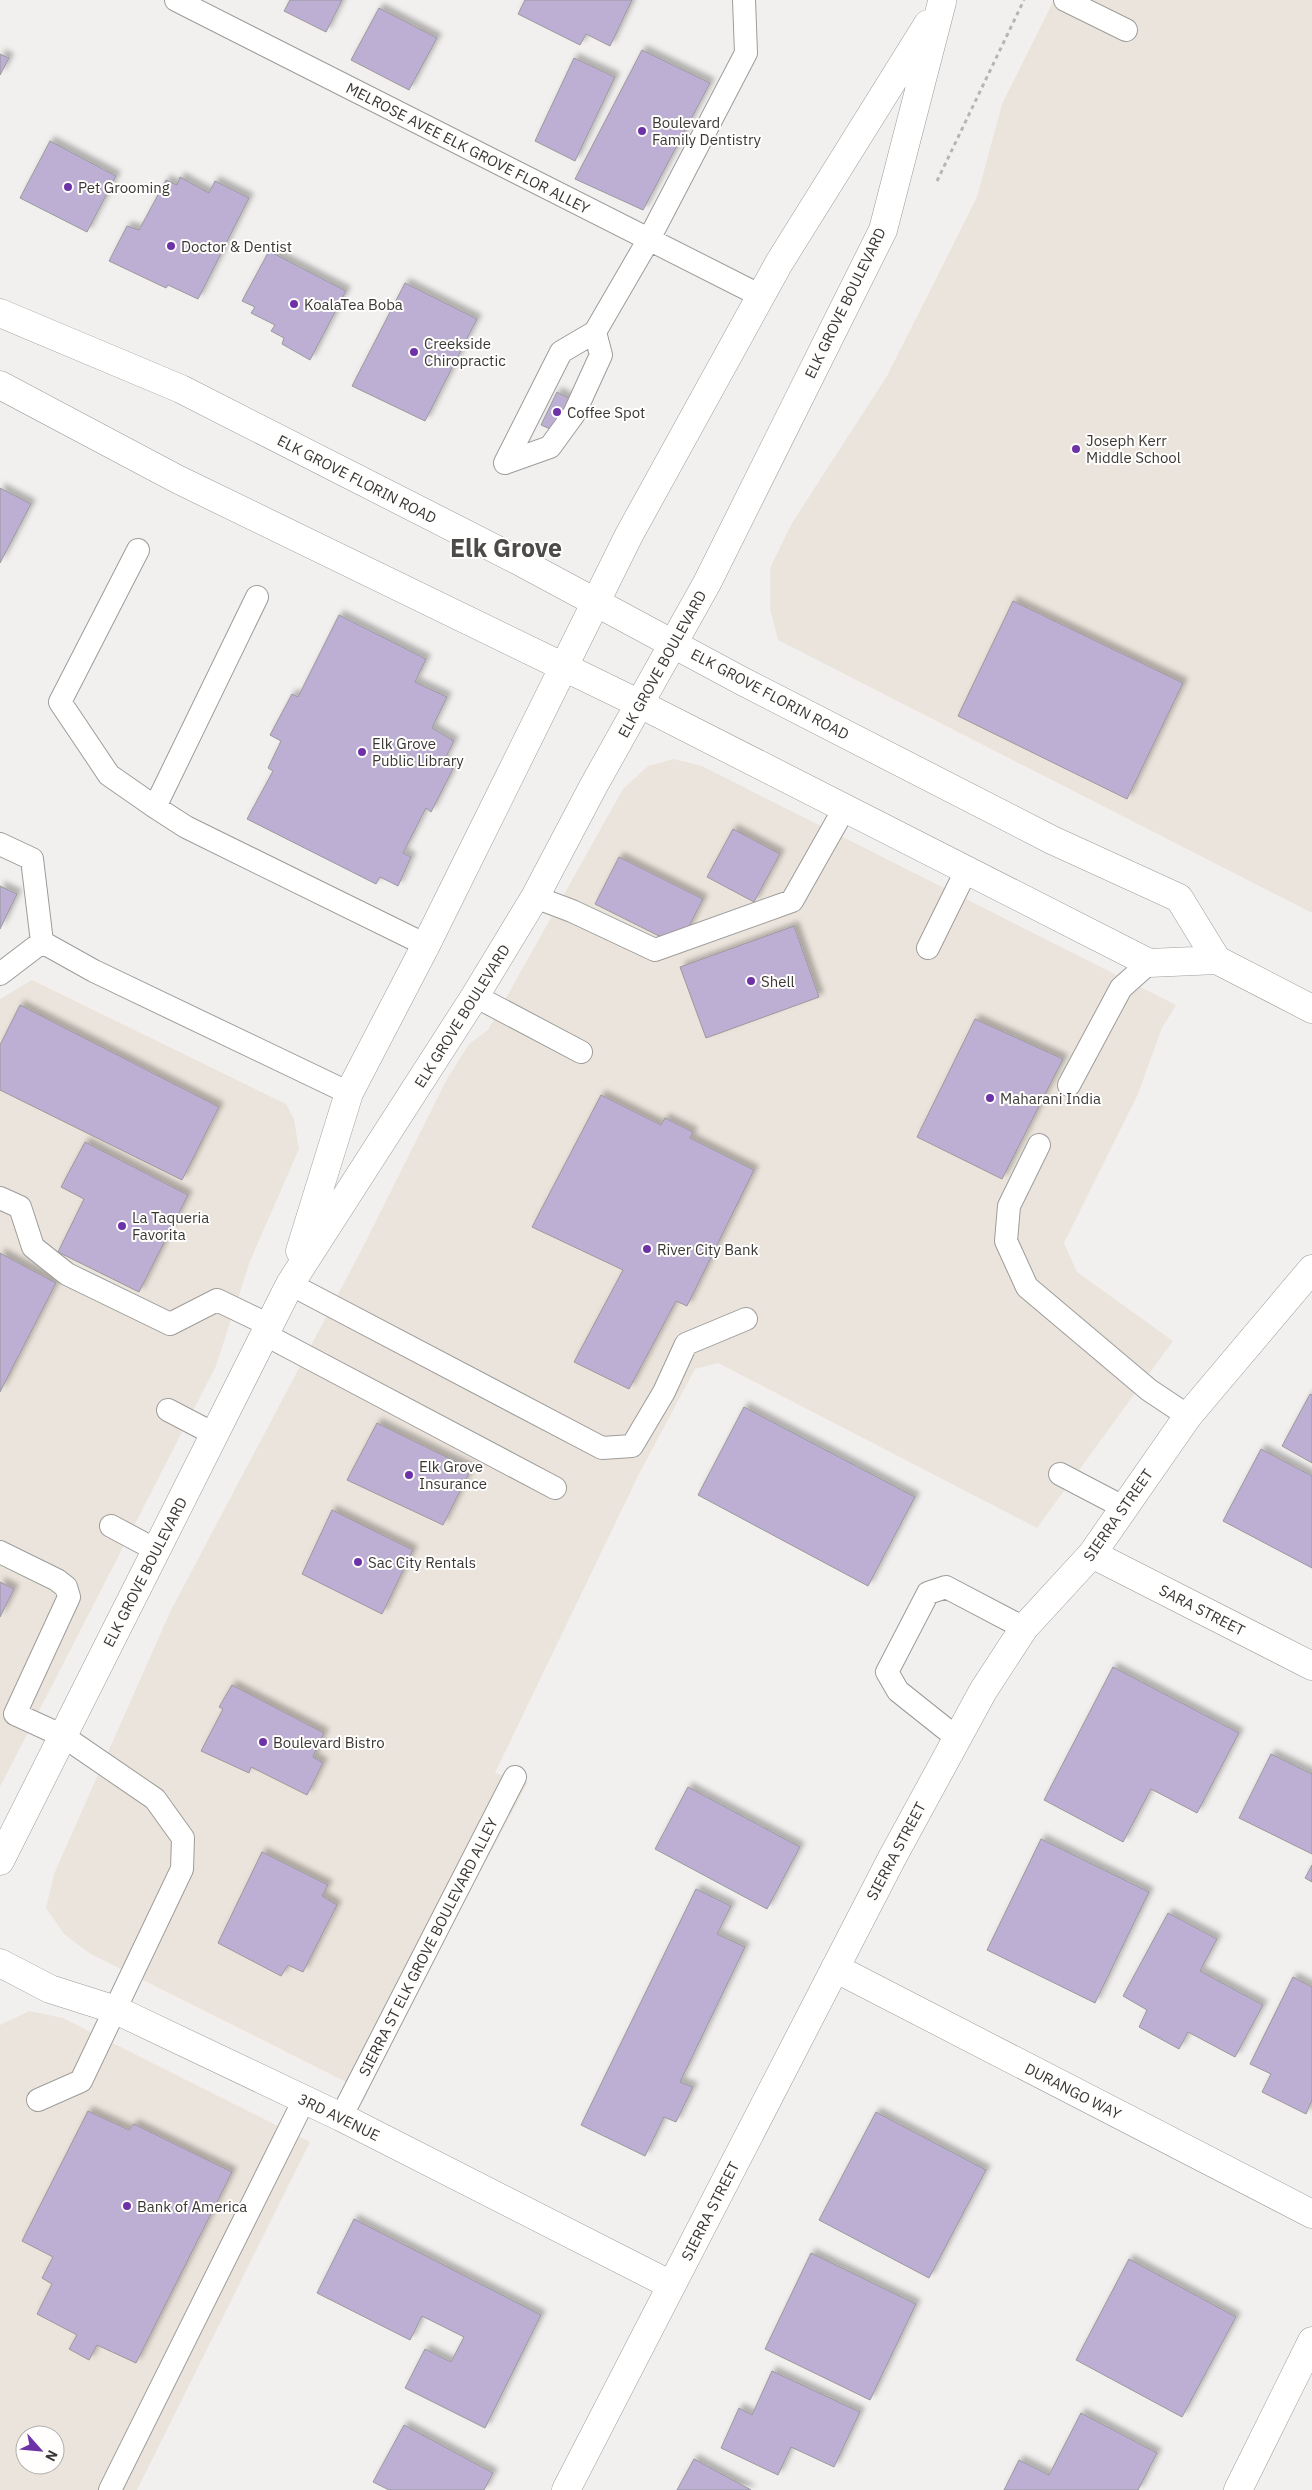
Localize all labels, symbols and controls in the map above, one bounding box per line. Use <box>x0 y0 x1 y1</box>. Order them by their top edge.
street label: MELROSE AVEE ELK GROVE FLOR ALLEY <box>343 78 593 218</box>
place label: Boulevard Family Dentistry <box>652 113 762 149</box>
marker: Boulevard Family Dentistry <box>636 125 648 137</box>
place label: Pet Grooming <box>78 178 170 197</box>
marker: Pet Grooming <box>62 181 74 193</box>
street label: ELK GROVE BOULEVARD <box>800 224 890 382</box>
place label: Doctor & Dentist <box>181 237 292 256</box>
marker: Doctor & Dentist <box>165 240 177 252</box>
place label: KoalaTea Boba <box>304 295 403 314</box>
marker: KoalaTea Boba <box>288 298 300 310</box>
place label: Creekside Chiropractic <box>424 334 506 370</box>
marker: Creekside Chiropractic <box>408 346 420 358</box>
place label: Coffee Spot <box>567 403 645 422</box>
marker: Coffee Spot <box>551 406 563 418</box>
street label: ELK GROVE FLORIN ROAD <box>274 430 440 528</box>
place label: Joseph Kerr Middle School <box>1086 431 1181 467</box>
marker: Joseph Kerr Middle School <box>1070 443 1082 455</box>
district label: Elk Grove <box>450 531 562 564</box>
street label: ELK GROVE BOULEVARD <box>614 587 710 741</box>
street label: ELK GROVE FLORIN ROAD <box>688 644 852 744</box>
place label: Elk Grove Public Library <box>372 734 464 770</box>
marker: Elk Grove Public Library <box>356 746 368 758</box>
street label: ELK GROVE BOULEVARD <box>410 941 514 1091</box>
place label: Shell <box>761 972 795 991</box>
marker: Shell <box>745 975 757 987</box>
place label: Maharani India <box>1000 1089 1101 1108</box>
marker: Maharani India <box>984 1092 996 1104</box>
place label: La Taqueria Favorita <box>132 1208 209 1244</box>
marker: La Taqueria Favorita <box>116 1220 128 1232</box>
place label: River City Bank <box>657 1240 759 1259</box>
marker: River City Bank <box>641 1243 653 1255</box>
place label: Elk Grove Insurance <box>419 1457 487 1493</box>
street label: SIERRA STREET <box>1079 1465 1157 1565</box>
marker: Elk Grove Insurance <box>403 1469 415 1481</box>
street label: ELK GROVE BOULEVARD <box>99 1494 191 1650</box>
place label: Sac City Rentals <box>368 1553 476 1572</box>
marker: Sac City Rentals <box>352 1556 364 1568</box>
street label: SARA STREET <box>1156 1580 1248 1640</box>
place label: Boulevard Bistro <box>273 1733 385 1752</box>
marker: Boulevard Bistro <box>257 1736 269 1748</box>
street label: SIERRA STREET <box>862 1798 930 1903</box>
street label: SIERRA ST ELK GROVE BOULEVARD ALLEY <box>354 1815 502 2079</box>
street label: DURANGO WAY <box>1022 2059 1124 2123</box>
street label: 3RD AVENUE <box>295 2089 383 2145</box>
street label: SIERRA STREET <box>677 2158 743 2264</box>
place label: Bank of America <box>137 2197 247 2216</box>
marker: Bank of America <box>121 2200 133 2212</box>
north arrow <box>15 2425 65 2475</box>
text: N <box>41 2447 62 2465</box>

